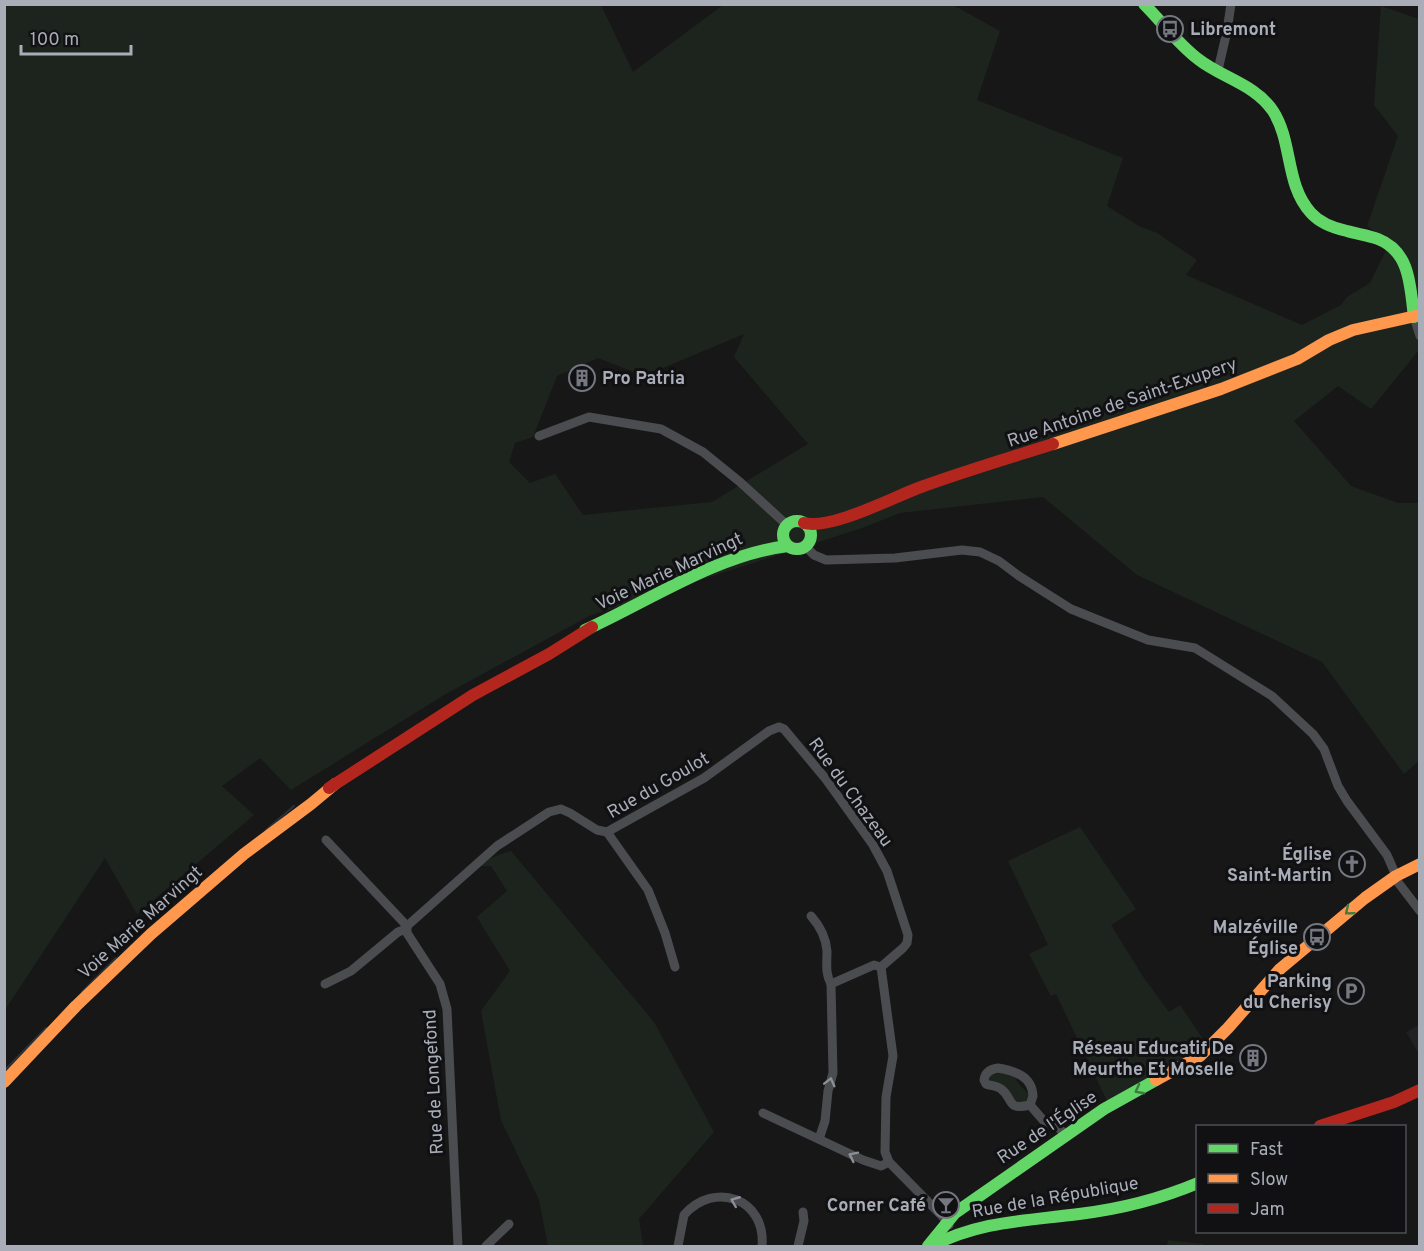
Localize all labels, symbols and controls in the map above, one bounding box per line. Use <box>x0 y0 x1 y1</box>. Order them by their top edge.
bus stop icon: Libremont <box>1155 14 1185 44</box>
scale bar <box>21 18 130 56</box>
place label: Libremont <box>1190 19 1276 42</box>
text: 100 m <box>30 29 79 52</box>
street label: Rue Antoine de Saint-Exupery <box>1005 353 1240 454</box>
building icon: Pro Patria <box>567 363 597 393</box>
place label: Pro Patria <box>602 368 685 391</box>
street label: Voie Marie Marvingt <box>592 528 747 616</box>
street label: Rue du Chazeau <box>802 734 897 852</box>
street label: Rue du Goulot <box>604 748 714 825</box>
place label: Église Saint-Martin <box>1227 842 1332 888</box>
church icon: Église Saint-Martin <box>1337 849 1367 879</box>
street label: Voie Marie Marvingt <box>74 861 208 985</box>
one-way arrow <box>1345 903 1356 914</box>
place label: Malzéville Église <box>1213 917 1298 961</box>
bus stop icon: Malzéville Église <box>1302 922 1332 952</box>
place label: Parking du Cherisy <box>1243 971 1332 1015</box>
parking icon: Parking du Cherisy <box>1336 976 1366 1006</box>
street label: Rue de Longefond <box>419 1009 450 1155</box>
place label: Réseau Educatif De Meurthe Et Moselle <box>1072 1038 1234 1082</box>
building icon: Réseau Educatif De Meurthe Et Moselle <box>1238 1043 1268 1073</box>
one-way arrow <box>823 1077 836 1087</box>
one-way arrow <box>1134 1083 1145 1094</box>
street label: Rue de l'Église <box>992 1085 1102 1170</box>
legend <box>1196 1125 1406 1233</box>
text: Fast <box>1250 1139 1283 1162</box>
one-way arrow <box>849 1152 860 1163</box>
text: Slow <box>1250 1169 1288 1192</box>
street label: Rue de la République <box>970 1172 1140 1224</box>
bar icon: Corner Café <box>931 1190 961 1220</box>
one-way arrow <box>730 1195 741 1208</box>
place label: Corner Café <box>827 1195 926 1218</box>
text: Jam <box>1250 1199 1285 1222</box>

